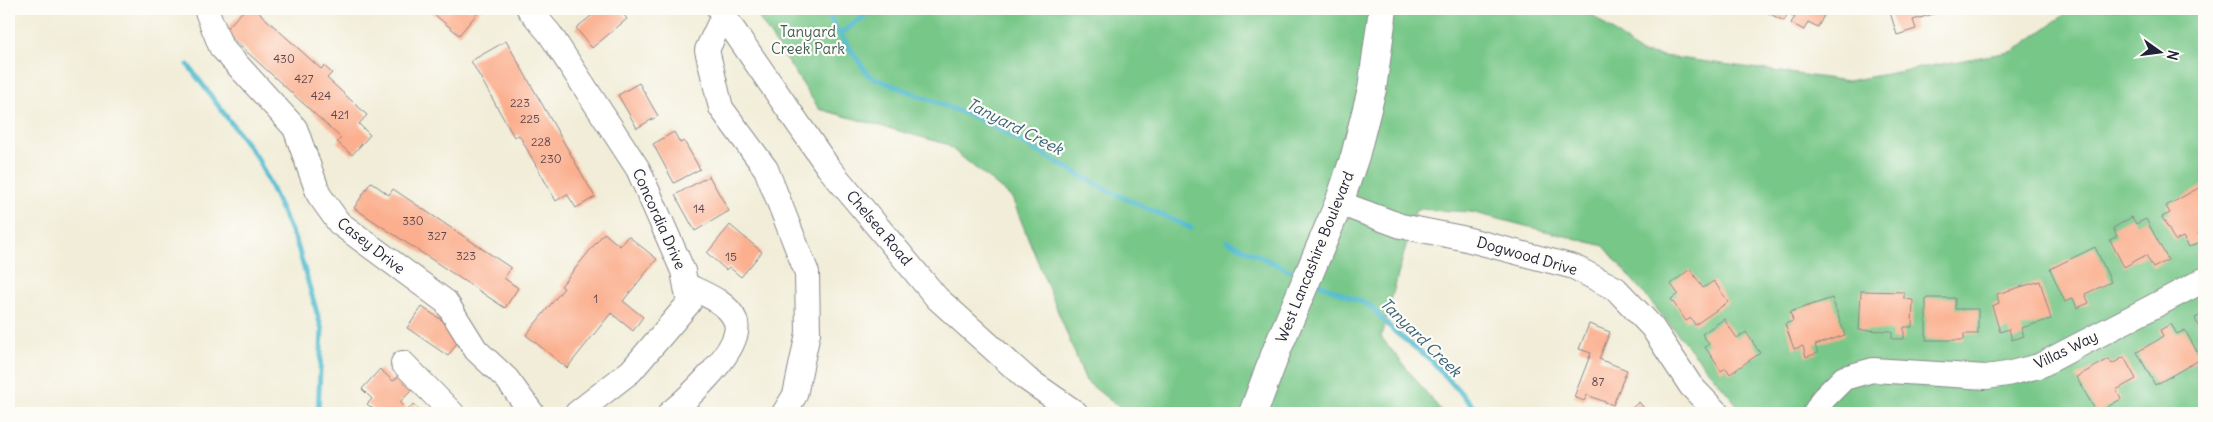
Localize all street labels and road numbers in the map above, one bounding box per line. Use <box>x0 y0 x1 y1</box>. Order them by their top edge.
street label: Concordia Drive <box>629 165 690 272</box>
street label: West Lancashire Boulevard <box>1271 168 1358 345</box>
street label: Chelsea Road <box>842 186 916 269</box>
street label: Casey Drive <box>334 213 409 278</box>
street label: Dogwood Drive <box>1475 232 1580 279</box>
street label: Villas Way <box>2031 326 2101 373</box>

